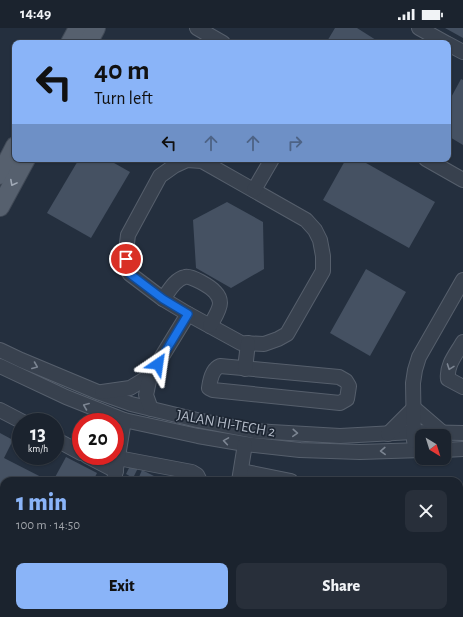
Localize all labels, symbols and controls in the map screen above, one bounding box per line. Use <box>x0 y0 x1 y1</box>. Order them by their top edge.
text: 14:49 <box>20 6 51 21</box>
icon: left <box>28 56 80 108</box>
text: 40 m <box>94 57 150 85</box>
text: Turn left <box>94 90 153 108</box>
icon: left <box>158 132 180 154</box>
icon: ahead <box>200 132 222 154</box>
icon: ahead <box>242 132 264 154</box>
icon: right <box>284 132 306 154</box>
one-way arrow <box>10 179 17 186</box>
pin <box>109 242 143 276</box>
icon: arrive <box>115 248 137 270</box>
position arrow <box>137 343 179 385</box>
one-way arrow <box>31 361 39 369</box>
one-way arrow <box>446 364 454 371</box>
one-way arrow <box>83 402 90 410</box>
street label: JALAN HI-TECH 2 <box>175 407 277 440</box>
speed limit sign: 20 <box>72 413 124 465</box>
text: 13 <box>30 424 46 444</box>
one-way arrow <box>292 429 298 438</box>
north arrow <box>415 429 451 465</box>
map controls <box>415 429 451 465</box>
one-way arrow <box>223 437 229 446</box>
text: km/h <box>28 444 48 454</box>
one-way arrow <box>380 447 386 455</box>
button: close <box>405 490 447 532</box>
text: 1 min <box>16 491 67 515</box>
text: 100 m · 14:50 <box>16 519 80 532</box>
button: Exit <box>16 563 228 609</box>
button: Share <box>236 563 447 609</box>

